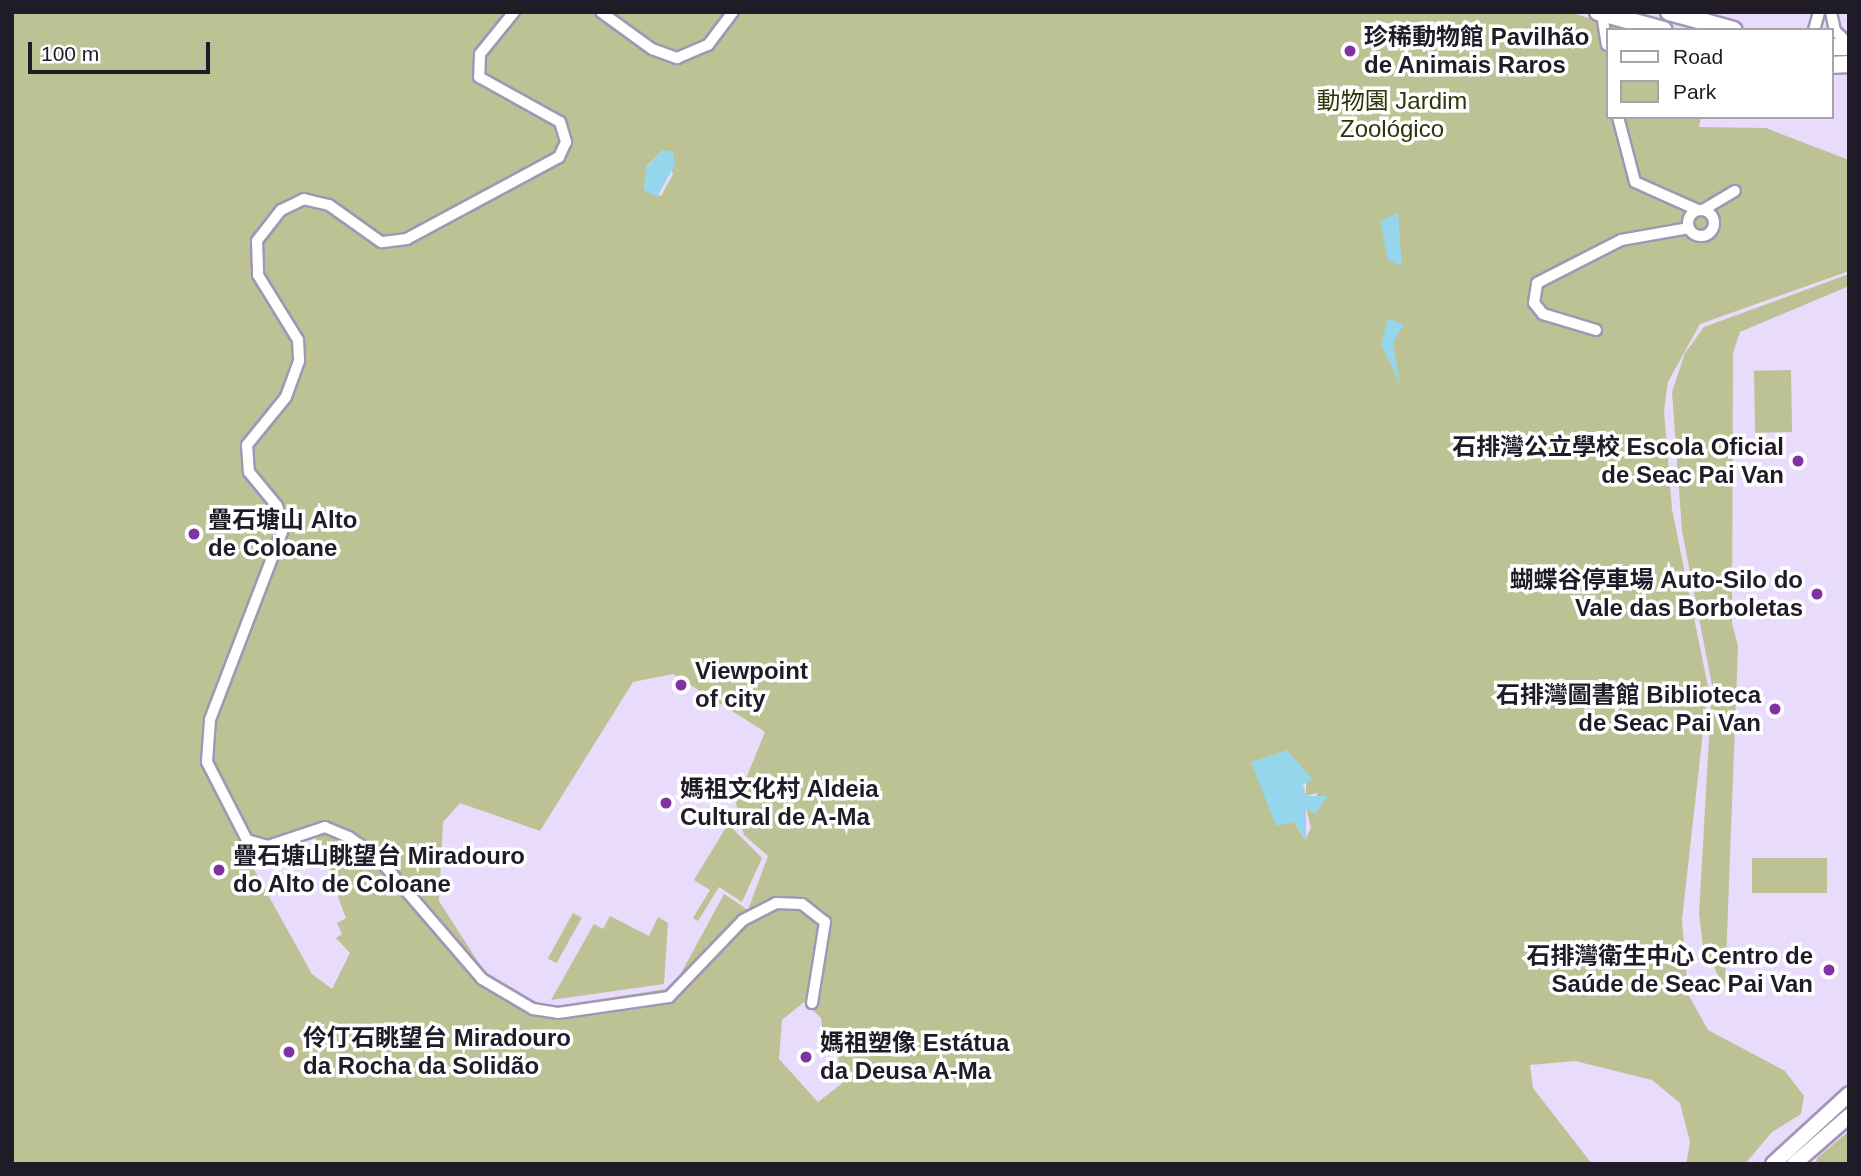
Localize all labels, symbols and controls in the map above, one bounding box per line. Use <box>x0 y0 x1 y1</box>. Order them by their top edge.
place label: 珍稀動物館 Pavilhão de Animais Raros <box>1364 23 1589 79</box>
scale bar <box>32 28 214 72</box>
legend <box>1605 28 1833 119</box>
text: 100 m <box>41 42 99 65</box>
marker: 珍稀動物館 Pavilhão de Animais Raros <box>1342 43 1358 59</box>
text: Road <box>1673 45 1723 68</box>
text: Park <box>1673 80 1716 103</box>
park label: 動物園 Jardim Zoológico <box>1317 87 1467 143</box>
place label: 石排灣公立學校 Escola Oficial de Seac Pai Van <box>1452 433 1784 489</box>
marker: 石排灣公立學校 Escola Oficial de Seac Pai Van <box>1790 453 1806 469</box>
place label: 疊石塘山 Alto de Coloane <box>208 506 357 562</box>
marker: 疊石塘山 Alto de Coloane <box>186 526 202 542</box>
place label: 蝴蝶谷停車場 Auto-Silo do Vale das Borboletas <box>1510 566 1803 622</box>
marker: 蝴蝶谷停車場 Auto-Silo do Vale das Borboletas <box>1809 586 1825 602</box>
place label: Viewpoint of city <box>695 657 808 713</box>
marker: Viewpoint of city <box>673 677 689 693</box>
place label: 石排灣圖書館 Biblioteca de Seac Pai Van <box>1496 681 1761 737</box>
marker: 石排灣圖書館 Biblioteca de Seac Pai Van <box>1767 701 1783 717</box>
place label: 媽祖文化村 Aldeia Cultural de A-Ma <box>680 775 879 831</box>
marker: 媽祖文化村 Aldeia Cultural de A-Ma <box>658 795 674 811</box>
place label: 疊石塘山眺望台 Miradouro do Alto de Coloane <box>233 842 525 898</box>
marker: 疊石塘山眺望台 Miradouro do Alto de Coloane <box>211 862 227 878</box>
place label: 石排灣衛生中心 Centro de Saúde de Seac Pai Van <box>1526 942 1813 998</box>
marker: 石排灣衛生中心 Centro de Saúde de Seac Pai Van <box>1819 960 1839 980</box>
place label: 伶仃石眺望台 Miradouro da Rocha da Solidão <box>303 1024 571 1080</box>
place label: 媽祖塑像 Estátua da Deusa A-Ma <box>820 1029 1009 1085</box>
marker: 伶仃石眺望台 Miradouro da Rocha da Solidão <box>281 1044 297 1060</box>
marker: 媽祖塑像 Estátua da Deusa A-Ma <box>798 1049 814 1065</box>

